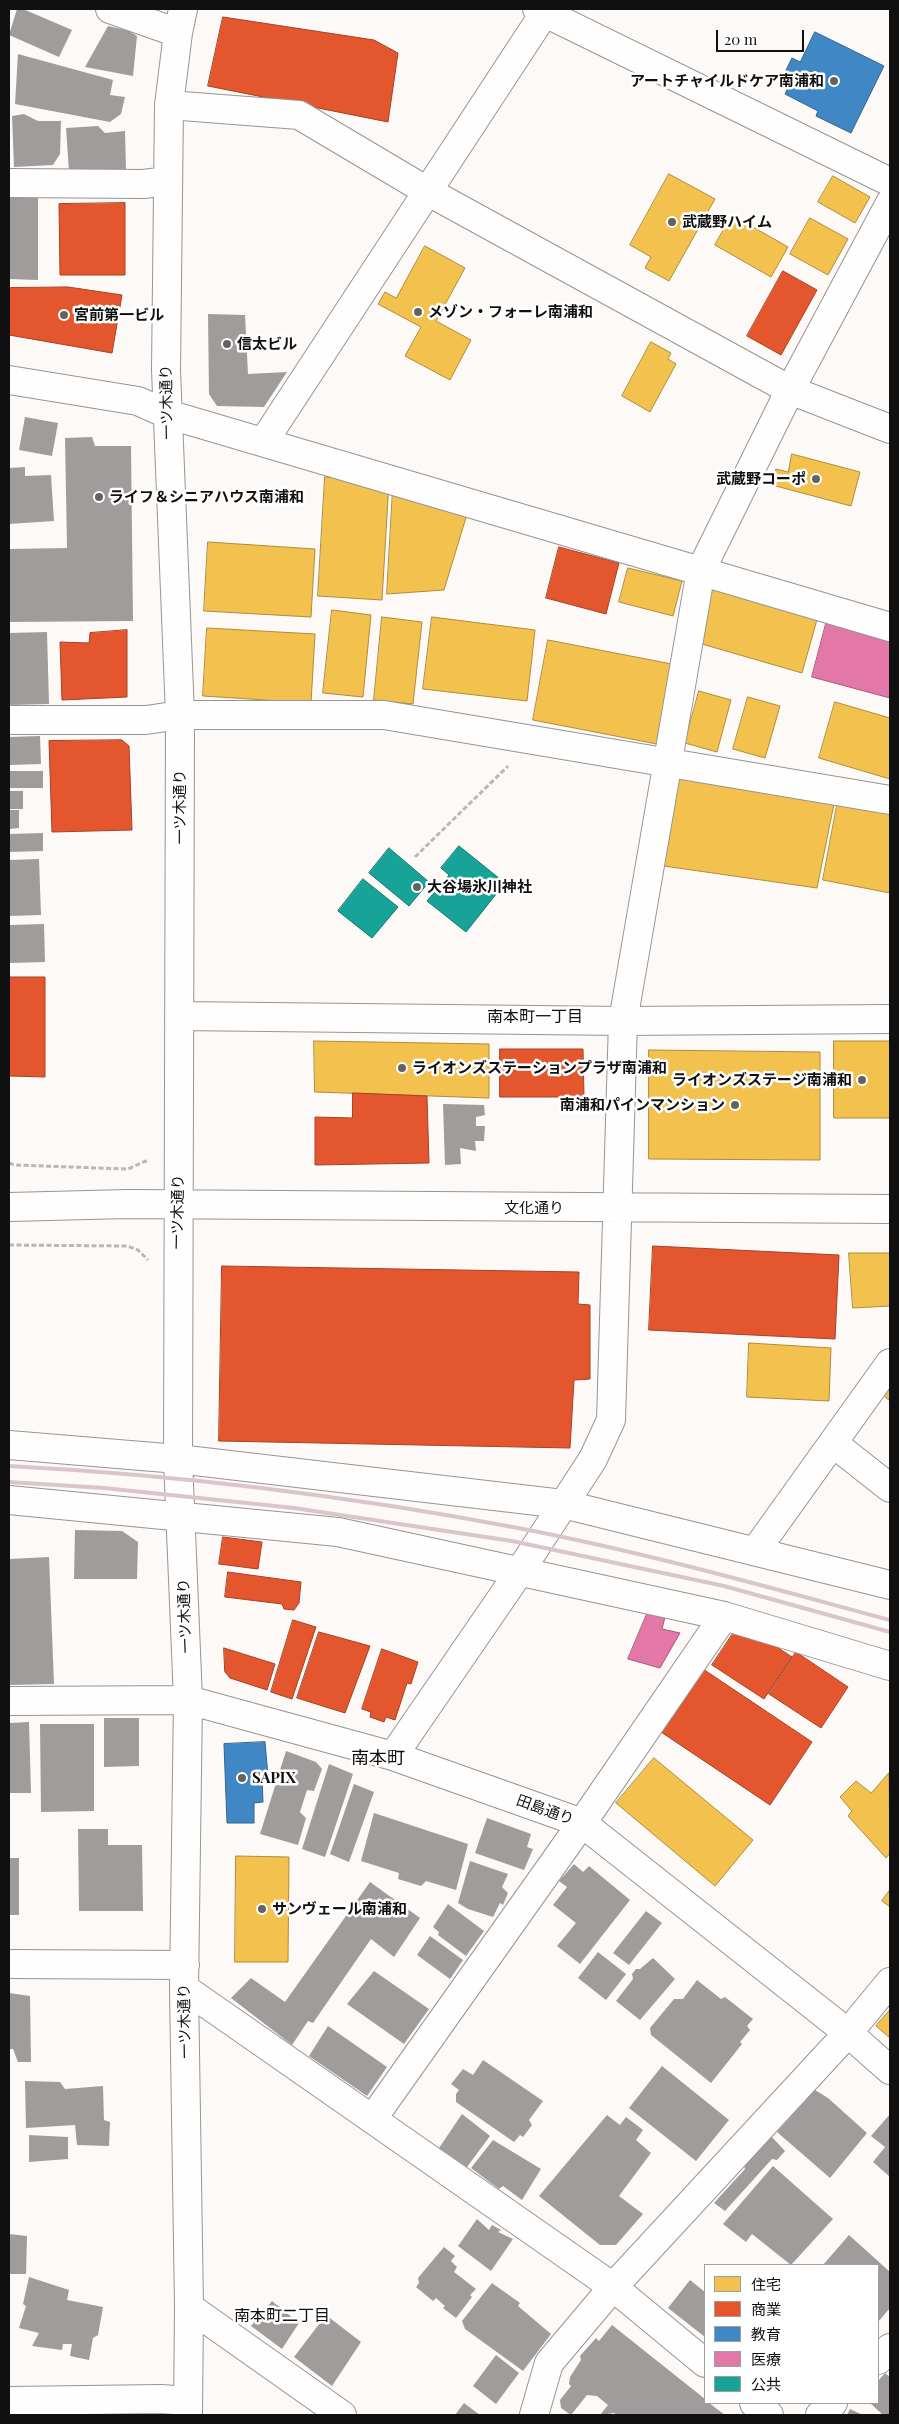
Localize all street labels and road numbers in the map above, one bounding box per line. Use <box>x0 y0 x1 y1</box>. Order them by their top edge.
street label: 一ツ木通り <box>157 364 177 440</box>
street label: 一ツ木通り <box>171 770 189 844</box>
street label: 一ツ木通り <box>168 1174 188 1250</box>
street label: 文化通り <box>504 1199 564 1217</box>
street label: 一ツ木通り <box>175 1578 195 1654</box>
street label: 田島通り <box>514 1791 576 1829</box>
street label: 一ツ木通り <box>175 1983 195 2059</box>

